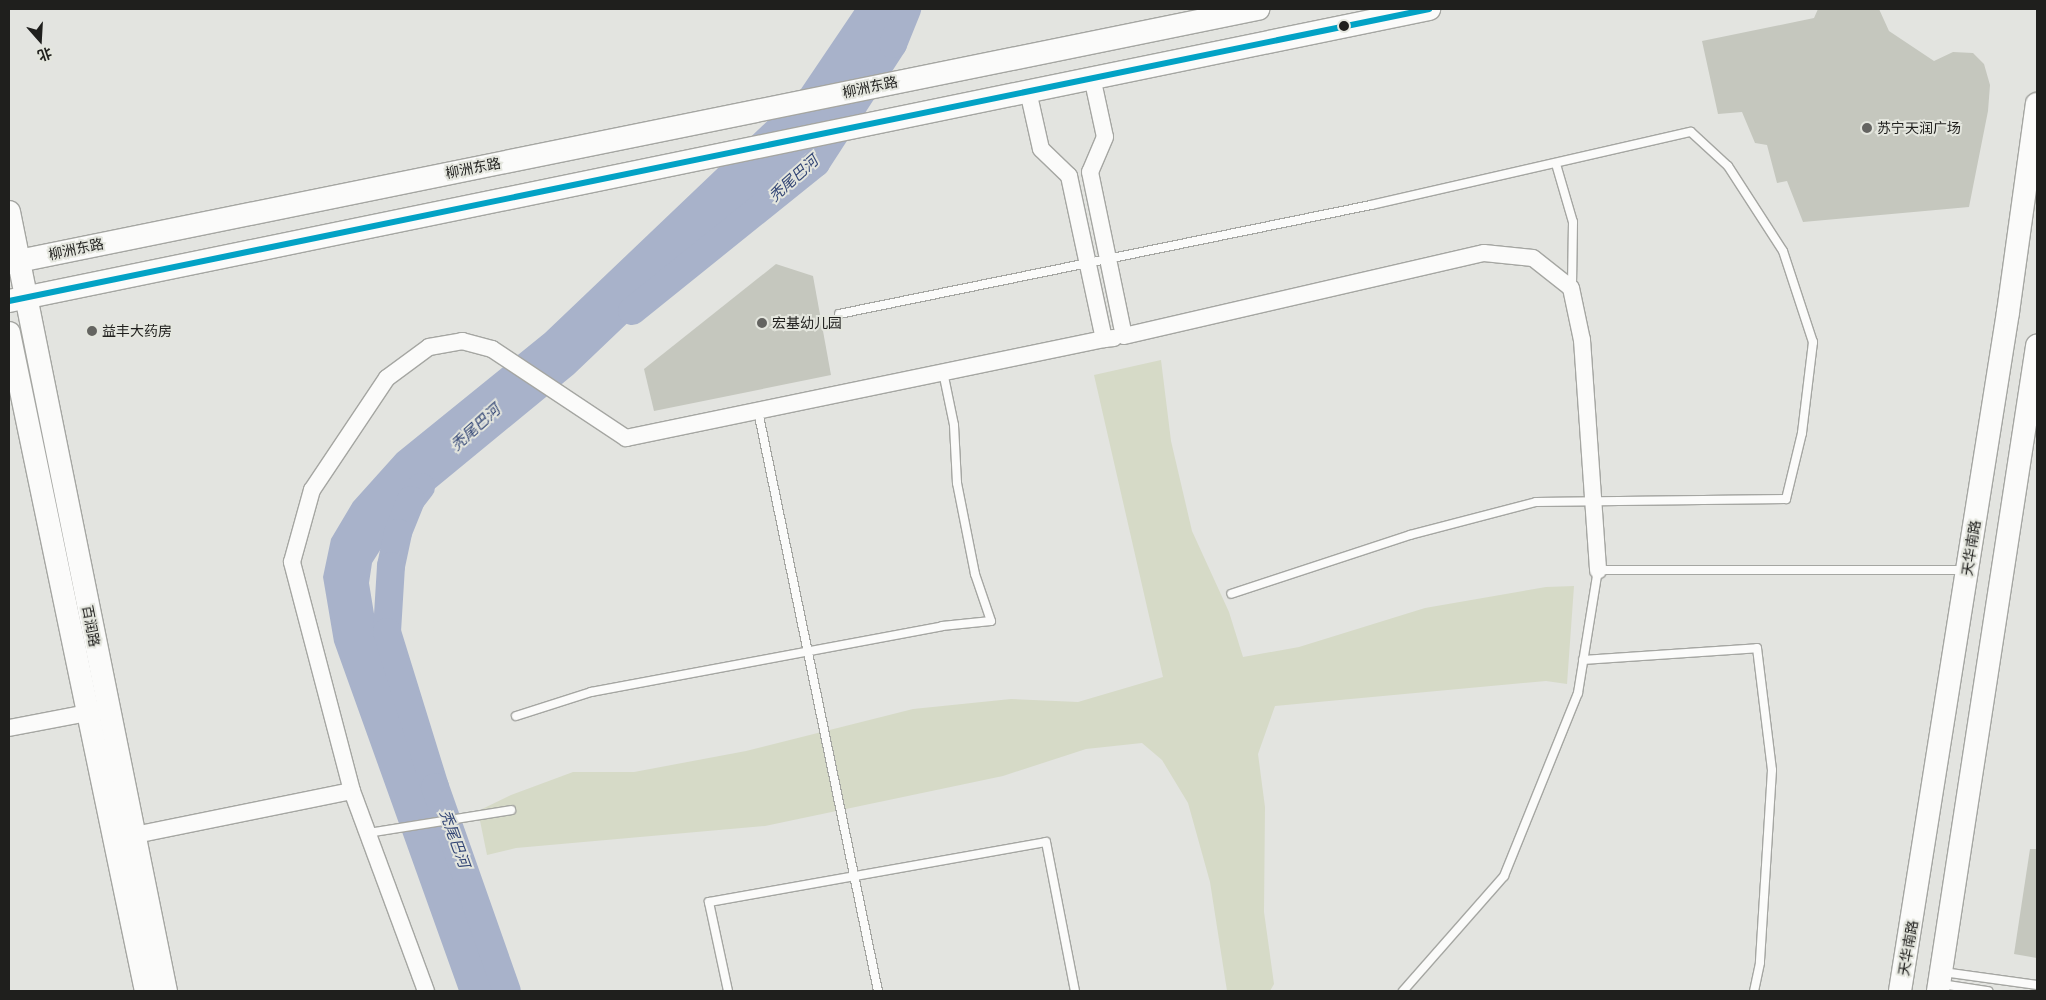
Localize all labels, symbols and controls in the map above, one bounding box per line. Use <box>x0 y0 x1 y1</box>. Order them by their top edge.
north arrow <box>15 15 65 65</box>
unlabelled marker <box>1339 21 1349 31</box>
text: 北 <box>35 42 55 66</box>
street label: 柳洲东路 <box>841 73 899 101</box>
place label: 苏宁天润广场 <box>1877 120 1961 136</box>
marker: 苏宁天润广场 <box>1861 122 1873 134</box>
water label: 秃尾巴河 <box>766 152 822 206</box>
street label: 柳洲东路 <box>444 154 502 182</box>
street label: 柳洲东路 <box>47 235 105 263</box>
place label: 宏基幼儿园 <box>772 315 842 331</box>
marker: 宏基幼儿园 <box>756 317 768 329</box>
place label: 益丰大药房 <box>102 323 172 339</box>
marker: 益丰大药房 <box>86 325 98 337</box>
water label: 秃尾巴河 <box>448 401 504 455</box>
street label: 天华南路 <box>1958 519 1984 577</box>
street label: 百润路 <box>79 604 103 648</box>
water label: 秃尾巴河 <box>435 808 473 870</box>
street label: 天华南路 <box>1895 919 1921 977</box>

